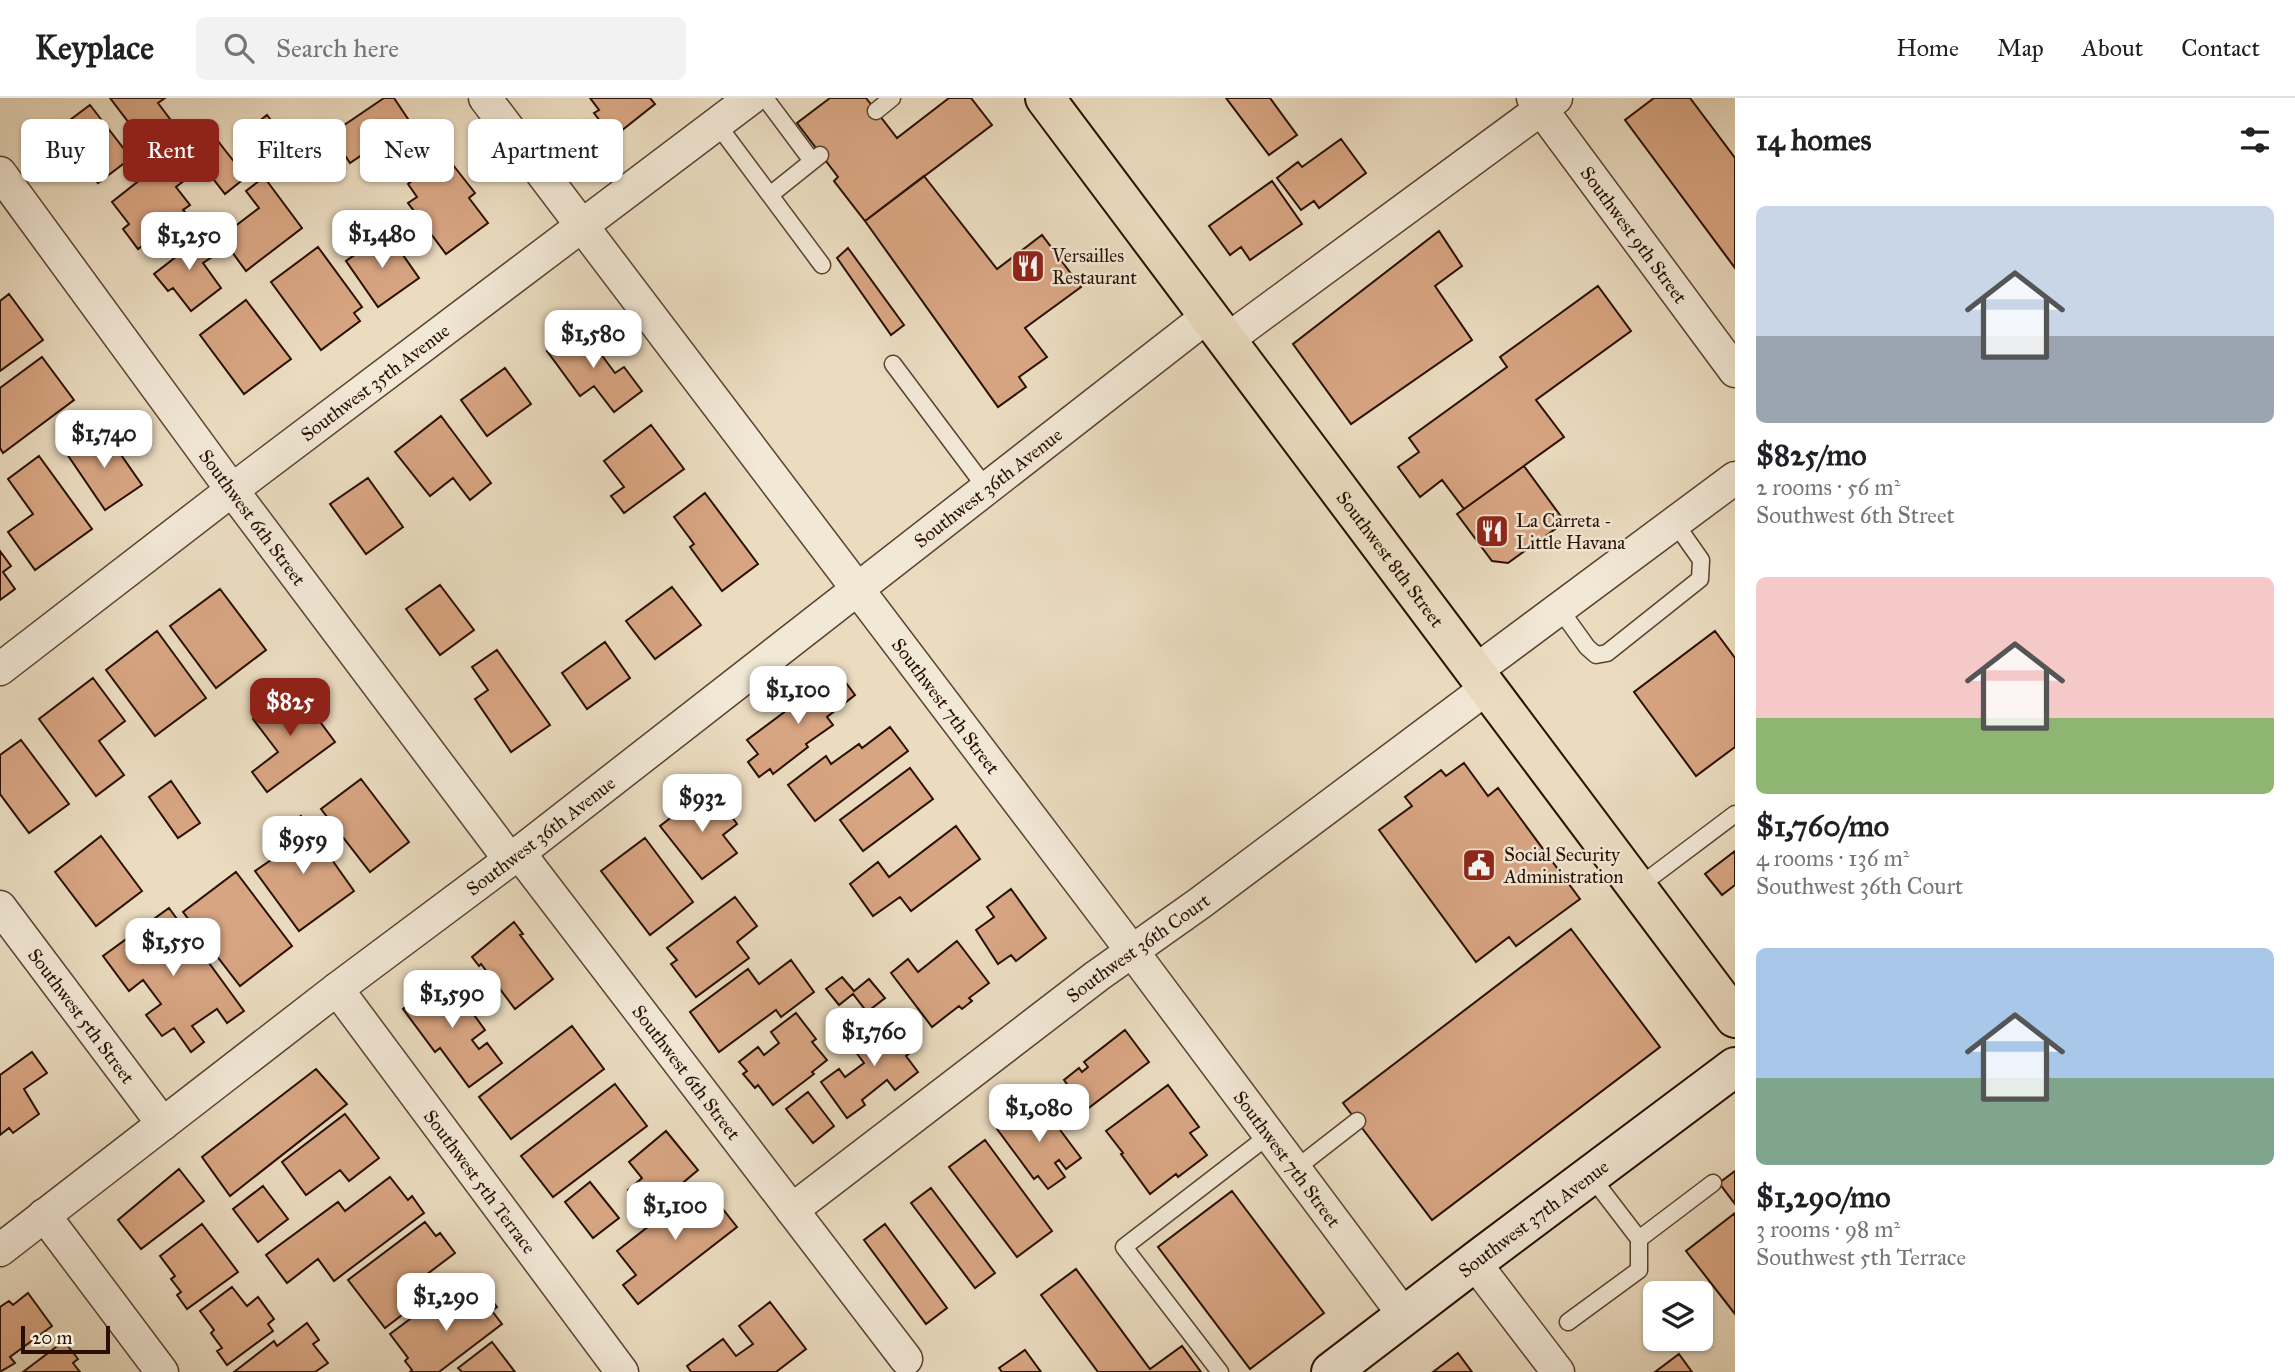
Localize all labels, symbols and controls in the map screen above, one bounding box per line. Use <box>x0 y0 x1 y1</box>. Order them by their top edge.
search box <box>196 17 686 80</box>
text: Keyplace <box>35 28 154 68</box>
icon: search <box>220 29 258 67</box>
text: Search here <box>276 32 399 64</box>
text: Home <box>1896 33 1959 63</box>
text: Map <box>1997 33 2044 63</box>
text: About <box>2082 33 2143 63</box>
text: Contact <box>2181 33 2260 63</box>
chip: Buy <box>21 119 109 182</box>
chip: Rent <box>123 119 219 182</box>
chip: Filters <box>233 119 346 182</box>
chip: New <box>360 119 454 182</box>
chip: Apartment <box>468 119 623 182</box>
icon: filters <box>2236 121 2274 159</box>
text: 14 homes <box>1756 122 1871 158</box>
street label: Southwest 9th Street <box>1576 162 1693 308</box>
pin: $1,480 <box>325 211 439 270</box>
pin: $1,250 <box>132 212 246 272</box>
text: $1,480 <box>348 219 416 247</box>
text: $1,250 <box>157 221 221 249</box>
place label: Versailles Restaurant <box>1051 244 1137 289</box>
restaurant icon: Versailles Restaurant <box>1009 247 1047 285</box>
icon: home <box>1952 252 2078 378</box>
pin: $1,580 <box>536 310 650 370</box>
street label: Southwest 35th Avenue <box>296 318 454 446</box>
text: $1,580 <box>561 319 625 347</box>
pin: $1,740 <box>47 410 161 470</box>
text: $1,740 <box>71 419 137 447</box>
street label: Southwest 36th Avenue <box>909 422 1067 552</box>
text: $825/mo <box>1756 437 1867 473</box>
street label: Southwest 6th Street <box>194 445 311 590</box>
text: 2 rooms · 56 m² <box>1756 473 1900 501</box>
street label: Southwest 8th Street <box>1332 486 1449 632</box>
text: Southwest 6th Street <box>1756 501 1955 529</box>
place label: La Carreta - Little Havana <box>1516 509 1626 554</box>
restaurant icon: La Carreta - Little Havana <box>1473 512 1511 550</box>
icon: home <box>1952 623 2078 749</box>
street label: Southwest 7th Street <box>887 633 1005 779</box>
pin: $1,100 <box>741 666 855 726</box>
text: $1,100 <box>766 675 830 703</box>
pin: $825 <box>249 678 331 738</box>
text: $825 <box>266 687 314 715</box>
street label: Southwest 36th Avenue <box>461 771 620 900</box>
pin: $932 <box>661 774 743 834</box>
text: $932 <box>679 783 725 811</box>
text: $1,760/mo <box>1756 808 1889 844</box>
pin: $959 <box>262 816 344 876</box>
text: $959 <box>278 825 328 853</box>
place label: Social Security Administration <box>1503 843 1624 888</box>
text: 4 rooms · 136 m² <box>1756 844 1909 872</box>
public building icon: Social Security Administration <box>1460 846 1498 884</box>
text: Southwest 36th Court <box>1756 872 1963 900</box>
street label: Southwest 36th Court <box>1061 888 1214 1007</box>
pin: $1,550 <box>116 918 230 978</box>
text: $1,550 <box>141 927 205 955</box>
street label: Southwest 5th Street <box>23 944 140 1088</box>
pin: $1,590 <box>395 970 509 1030</box>
text: $1,590 <box>420 979 484 1007</box>
icon: home <box>1952 994 2078 1120</box>
street label: Southwest 6th Street <box>628 1000 746 1145</box>
pin: $1,760 <box>817 1009 931 1068</box>
text: $1,760 <box>842 1017 906 1045</box>
pin: $1,080 <box>982 1084 1096 1144</box>
street label: Southwest 7th Street <box>1229 1086 1346 1232</box>
text: $1,080 <box>1005 1093 1073 1121</box>
street label: Southwest 5th Terrace <box>419 1105 541 1258</box>
street label: Southwest 37th Avenue <box>1453 1154 1613 1282</box>
text: $1,290/mo <box>1756 1179 1891 1215</box>
pin: $1,100 <box>618 1182 732 1242</box>
text: $1,100 <box>643 1191 707 1219</box>
text: 3 rooms · 98 m² <box>1756 1215 1900 1243</box>
text: Southwest 5th Terrace <box>1756 1243 1966 1271</box>
pin: $1,290 <box>389 1274 503 1333</box>
map controls <box>1643 1281 1713 1351</box>
button: layers <box>1643 1281 1713 1351</box>
text: $1,290 <box>413 1282 479 1310</box>
scale bar <box>21 1323 110 1355</box>
text: 20 m <box>32 1326 73 1349</box>

